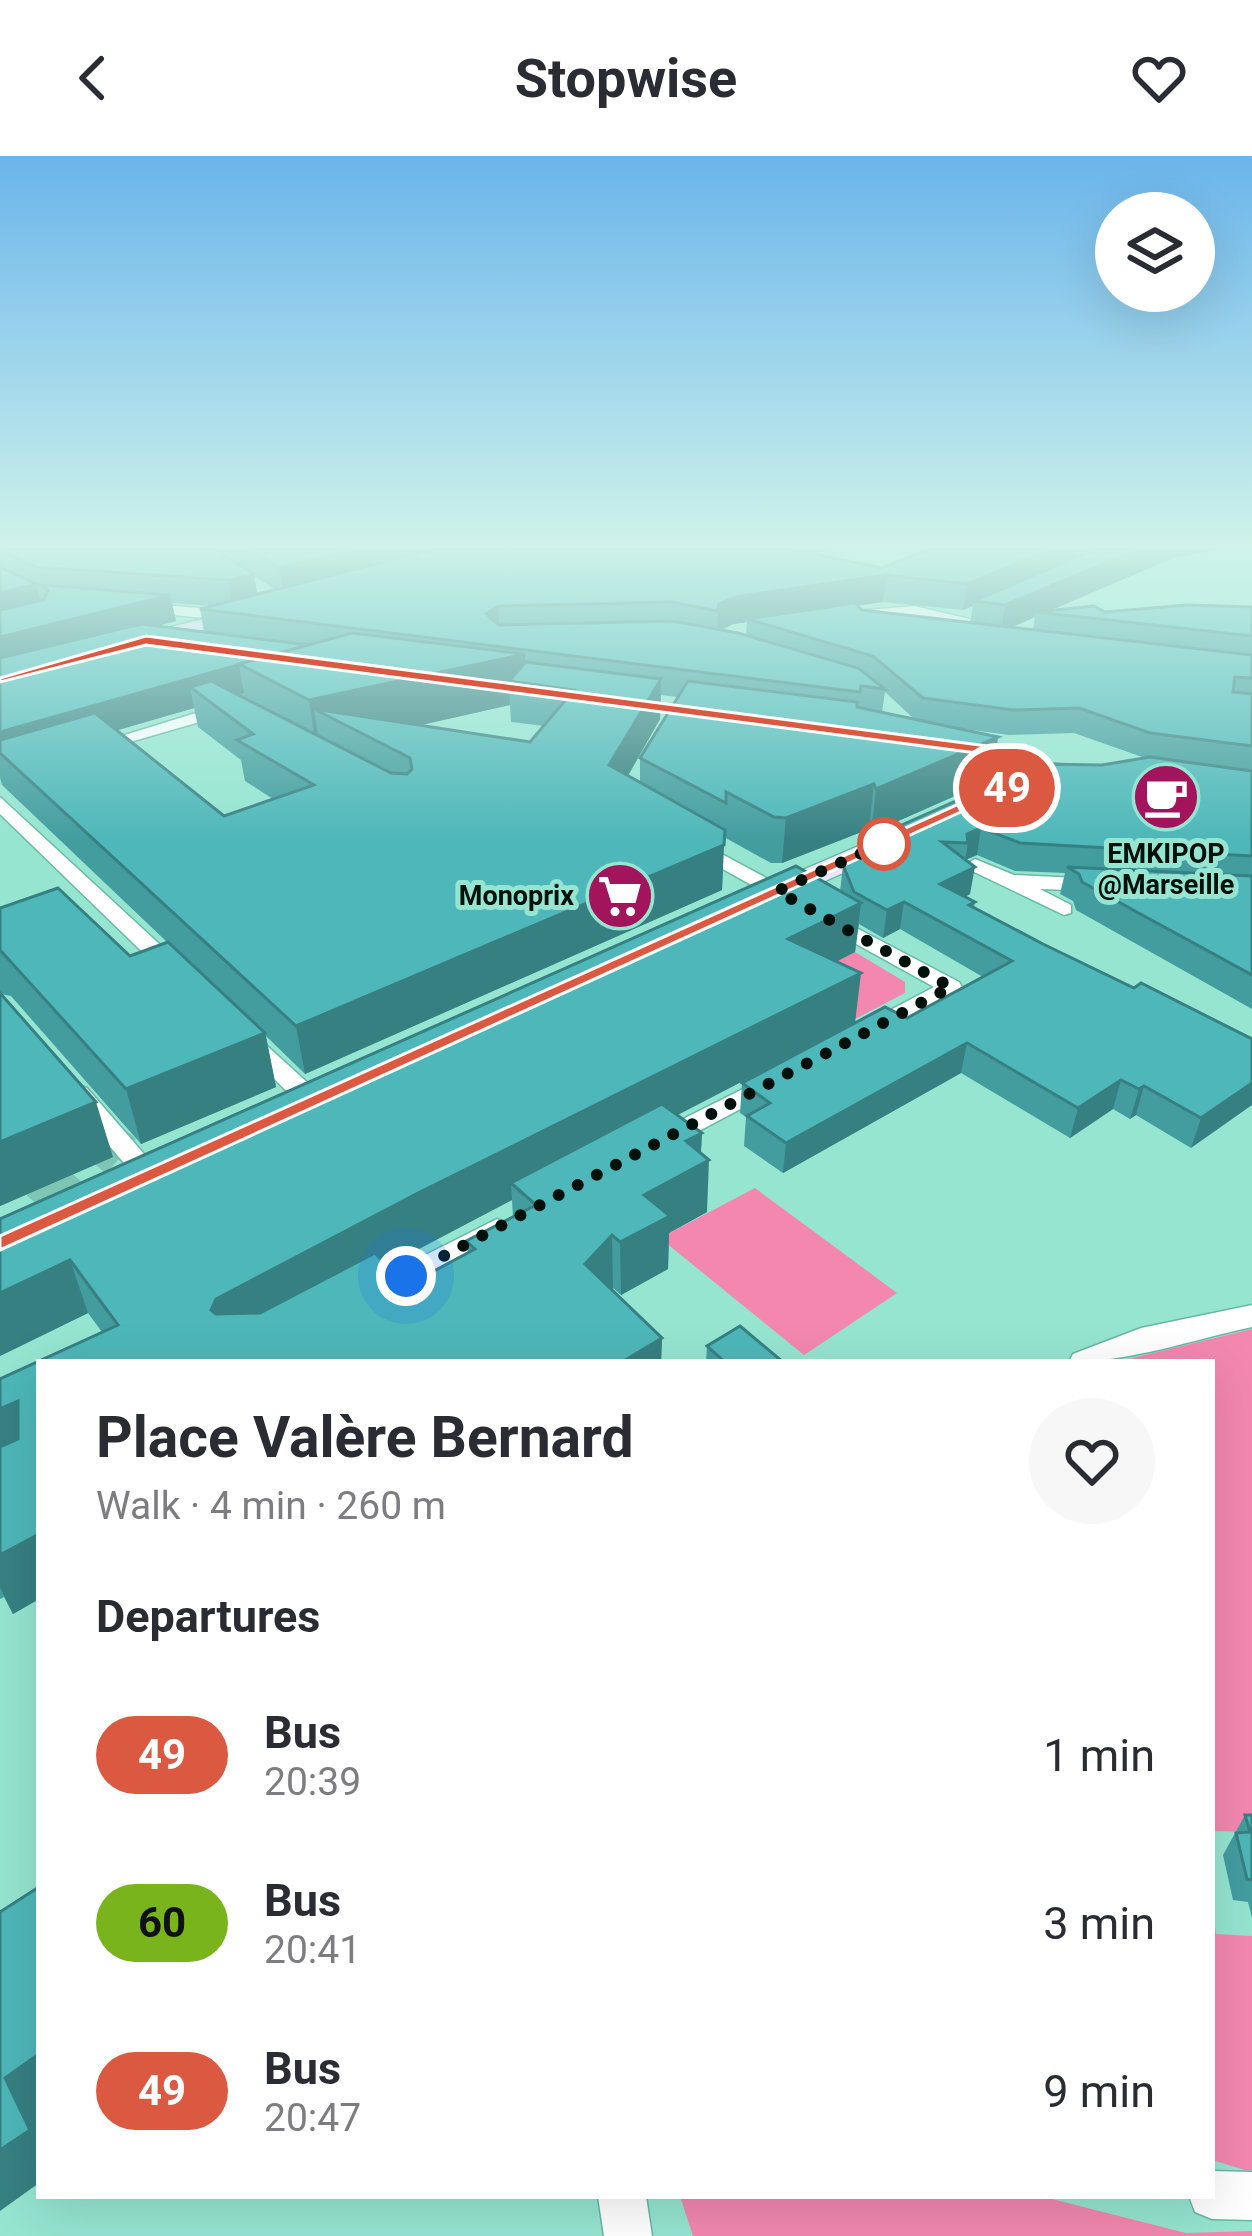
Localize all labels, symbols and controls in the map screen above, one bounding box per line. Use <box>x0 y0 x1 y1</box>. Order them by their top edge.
icon: back <box>60 45 126 111</box>
icon: heart <box>1126 45 1192 111</box>
text: Stopwise <box>515 47 737 110</box>
map controls <box>1095 192 1215 312</box>
button: layers <box>1095 192 1215 312</box>
line badge: 49 <box>953 749 1061 827</box>
cafe icon: EMKIPOP @Marseille <box>1131 762 1201 832</box>
text: 49 <box>983 763 1031 812</box>
unlabelled marker <box>859 819 909 869</box>
place label: EMKIPOP @Marseille <box>1098 838 1234 901</box>
supermarket icon: Monoprix <box>585 861 655 931</box>
place label: Monoprix <box>459 880 574 912</box>
your location <box>376 1246 436 1306</box>
button: heart <box>1029 1398 1155 1524</box>
text: Place Valère Bernard <box>96 1404 634 1471</box>
text: Walk · 4 min · 260 m <box>96 1483 446 1529</box>
text: Departures <box>96 1590 320 1643</box>
text: Bus <box>264 1706 341 1759</box>
text: 1 min <box>1043 1729 1155 1782</box>
text: 49 <box>138 1730 186 1779</box>
text: 20:39 <box>264 1759 361 1805</box>
text: Bus <box>264 1874 341 1927</box>
text: 3 min <box>1043 1897 1155 1950</box>
text: 60 <box>138 1898 186 1947</box>
text: 20:41 <box>264 1927 361 1973</box>
text: Bus <box>264 2042 341 2095</box>
text: 9 min <box>1043 2065 1155 2118</box>
text: 49 <box>138 2066 186 2115</box>
text: 20:47 <box>264 2095 361 2141</box>

